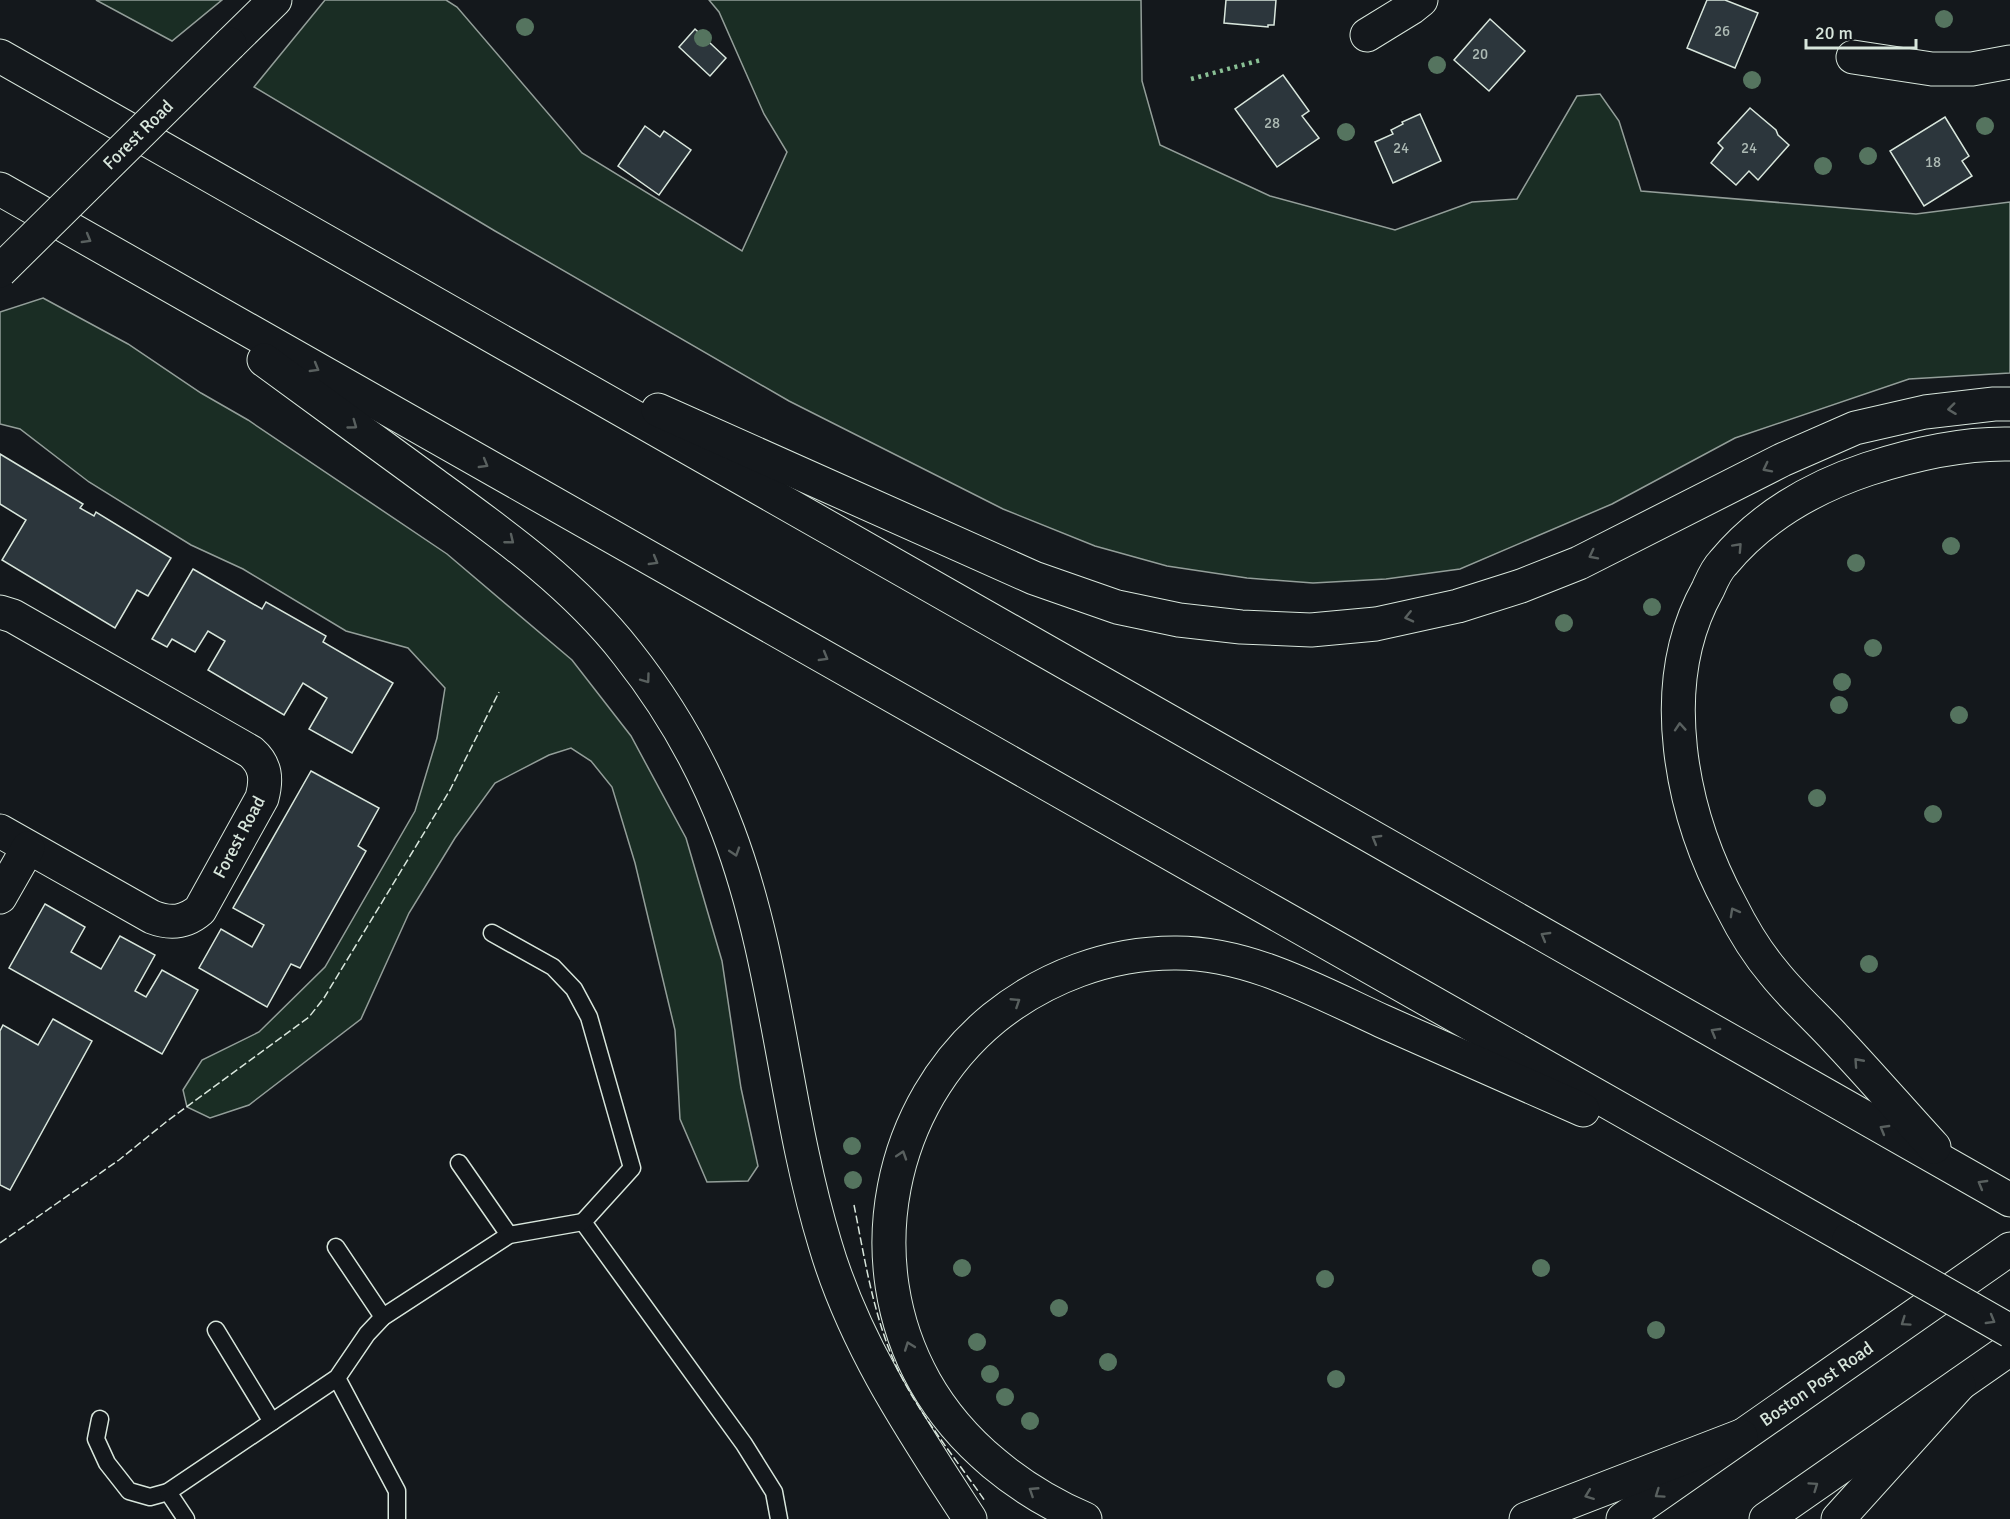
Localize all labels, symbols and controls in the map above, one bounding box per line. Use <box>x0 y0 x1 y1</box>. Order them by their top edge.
scale bar <box>1806 12 1916 50</box>
house number: 26 <box>1714 22 1730 40</box>
text: 20 m <box>1815 22 1853 44</box>
house number: 20 <box>1472 45 1488 63</box>
street label: Forest Road <box>98 95 178 174</box>
house number: 28 <box>1264 114 1280 132</box>
house number: 24 <box>1393 139 1409 157</box>
house number: 24 <box>1741 139 1757 157</box>
house number: 18 <box>1925 153 1941 171</box>
one-way arrow <box>81 232 91 243</box>
one-way arrow <box>309 361 319 372</box>
one-way arrow <box>1947 402 1956 414</box>
one-way arrow <box>346 418 357 429</box>
one-way arrow <box>478 457 489 469</box>
one-way arrow <box>1763 460 1774 472</box>
one-way arrow <box>503 533 514 544</box>
one-way arrow <box>1730 544 1741 555</box>
one-way arrow <box>1589 548 1600 560</box>
one-way arrow <box>648 553 658 565</box>
one-way arrow <box>1404 610 1414 623</box>
one-way arrow <box>818 650 828 661</box>
one-way arrow <box>639 672 650 683</box>
one-way arrow <box>1673 723 1686 732</box>
street label: Forest Road <box>208 792 270 882</box>
one-way arrow <box>1371 835 1382 847</box>
one-way arrow <box>728 846 741 857</box>
one-way arrow <box>1730 908 1741 919</box>
one-way arrow <box>1541 932 1551 943</box>
one-way arrow <box>1009 998 1020 1009</box>
one-way arrow <box>1710 1028 1721 1039</box>
one-way arrow <box>1854 1059 1865 1069</box>
one-way arrow <box>1880 1124 1890 1136</box>
one-way arrow <box>895 1150 907 1161</box>
one-way arrow <box>1977 1180 1988 1191</box>
one-way arrow <box>1985 1313 1995 1325</box>
one-way arrow <box>1901 1315 1912 1326</box>
street label: Boston Post Road <box>1756 1337 1878 1431</box>
one-way arrow <box>904 1341 916 1352</box>
one-way arrow <box>1807 1482 1818 1493</box>
one-way arrow <box>1029 1487 1039 1499</box>
one-way arrow <box>1655 1487 1666 1498</box>
one-way arrow <box>1584 1488 1595 1500</box>

